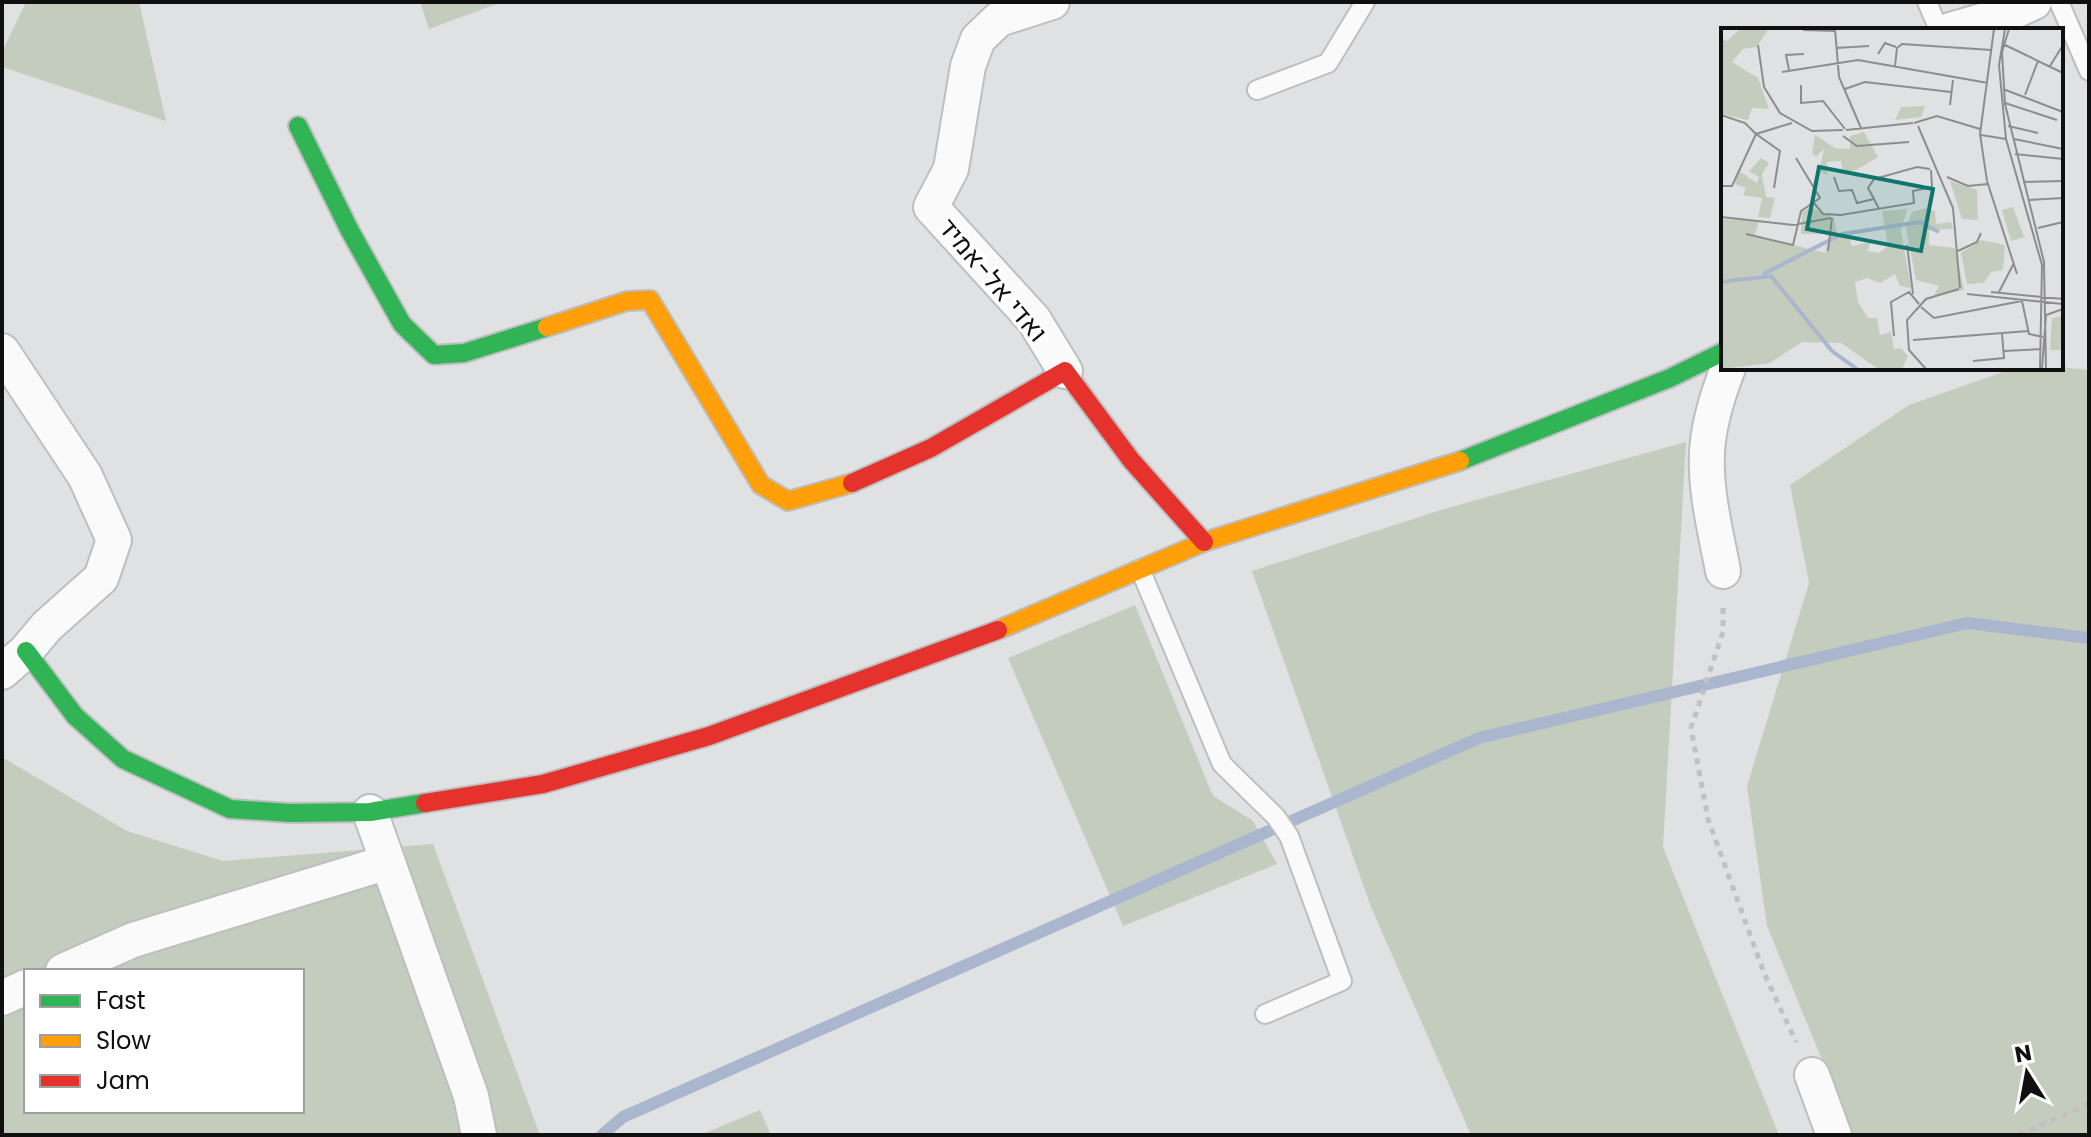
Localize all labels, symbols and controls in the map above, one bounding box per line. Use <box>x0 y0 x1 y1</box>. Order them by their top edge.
inset map <box>1721 28 2063 370</box>
street label: ואדי אל-אמיד <box>930 210 1056 350</box>
legend <box>24 969 304 1113</box>
text: Fast <box>96 984 146 1017</box>
text: Slow <box>96 1024 151 1057</box>
north arrow <box>1987 1033 2067 1113</box>
text: N <box>2012 1037 2034 1071</box>
text: Jam <box>96 1064 150 1097</box>

